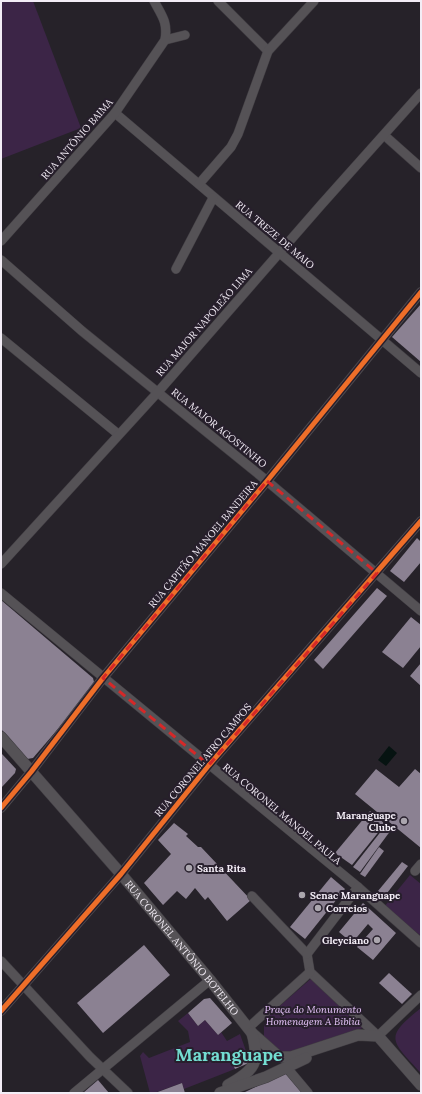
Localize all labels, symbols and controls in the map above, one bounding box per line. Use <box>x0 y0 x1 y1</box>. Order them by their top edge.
street label: RUA ANTÔNIO BAIMA <box>38 95 116 182</box>
street label: RUA TREZE DE MAIO <box>233 198 317 272</box>
street label: RUA MAJOR NAPOLEÃO LIMA <box>153 264 255 379</box>
street label: RUA MAJOR AGOSTINHO <box>169 385 269 471</box>
street label: RUA CAPITÃO MANOEL BANDEIRA <box>146 477 261 611</box>
street label: RUA CORONEL AFRO CAMPOS <box>152 700 255 819</box>
street label: RUA CORONEL MANOEL PAULA <box>220 761 344 868</box>
place label: Maranguape Clube <box>336 809 397 834</box>
marker: Maranguape Clube <box>399 816 409 826</box>
place label: Santa Rita <box>197 862 247 875</box>
marker: Santa Rita <box>184 863 194 873</box>
street label: RUA CORONEL ANTÔNIO BOTELHO <box>123 878 242 1018</box>
place label: Senac Maranguape <box>310 889 401 902</box>
marker: Senac Maranguape <box>297 890 307 900</box>
place label: Correios <box>326 902 367 915</box>
marker: Correios <box>313 903 323 913</box>
place label: Gleyciano <box>322 934 369 947</box>
marker: Gleyciano <box>372 935 382 945</box>
park label: Praça do Monumento Homenagem A Biblia <box>265 1003 361 1028</box>
district label: Maranguape <box>175 1043 283 1066</box>

